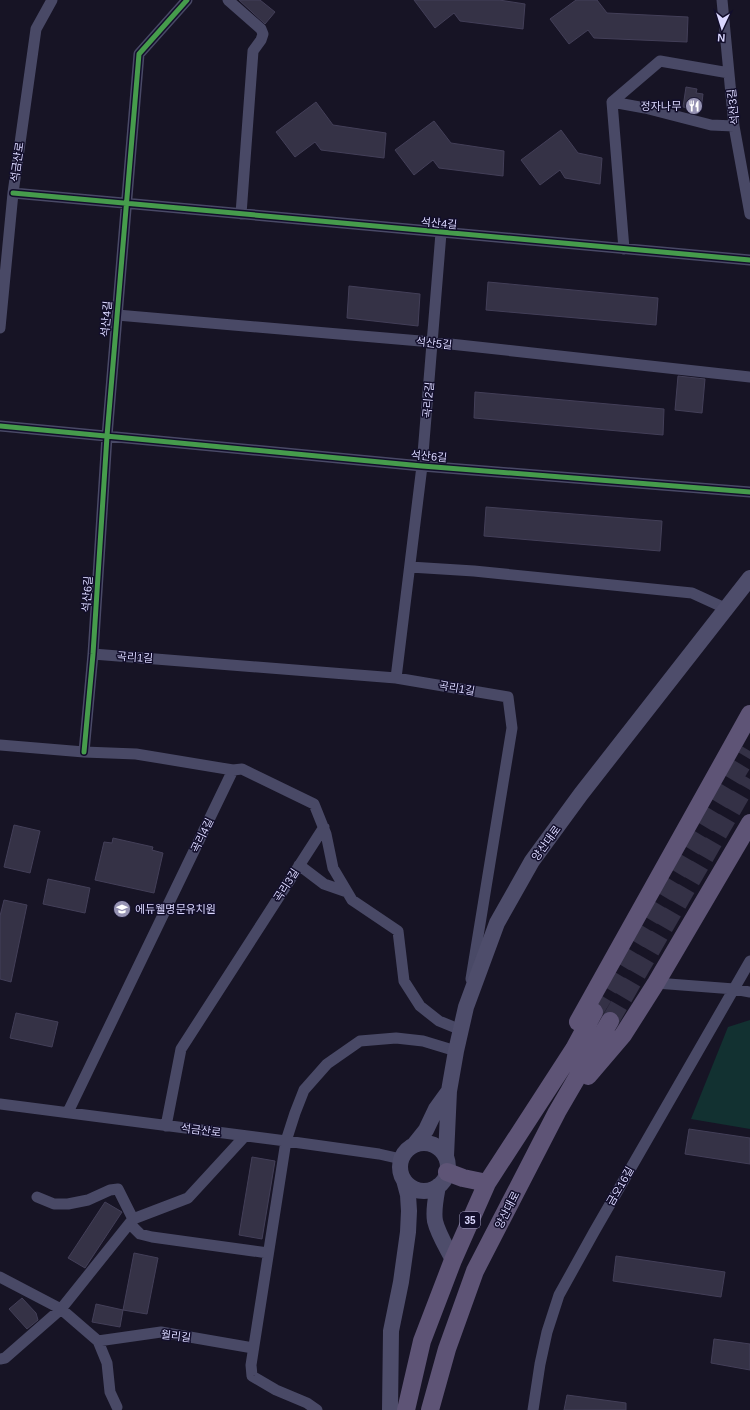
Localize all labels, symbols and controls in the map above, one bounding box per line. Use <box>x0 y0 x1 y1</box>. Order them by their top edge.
north arrow <box>702 8 742 48</box>
text: N <box>717 32 726 44</box>
street label: 석산3길 <box>725 88 741 126</box>
restaurant icon: 정자나무 <box>684 96 704 116</box>
place label: 정자나무 <box>641 100 681 112</box>
street label: 석금산로 <box>8 141 26 183</box>
street label: 석산4길 <box>420 215 458 231</box>
street label: 석산4길 <box>98 300 114 338</box>
street label: 석산5길 <box>415 335 453 351</box>
street label: 곡리2길 <box>420 381 436 419</box>
street label: 석산6길 <box>410 448 448 464</box>
street label: 석산6길 <box>80 575 94 613</box>
street label: 곡리1길 <box>116 650 154 664</box>
street label: 곡리1길 <box>438 679 476 697</box>
street label: 곡리4길 <box>189 816 215 854</box>
street label: 양산대로 <box>529 823 563 863</box>
street label: 곡리3길 <box>271 866 301 904</box>
school or university icon: 에듀웰명문유치원 <box>112 899 132 919</box>
place label: 에듀웰명문유치원 <box>135 903 216 915</box>
street label: 석금산로 <box>180 1122 222 1138</box>
street label: 금오16길 <box>604 1165 636 1207</box>
street label: 양산대로 <box>492 1189 522 1231</box>
road number: 35 <box>460 1212 480 1228</box>
street label: 월리길 <box>160 1328 192 1344</box>

